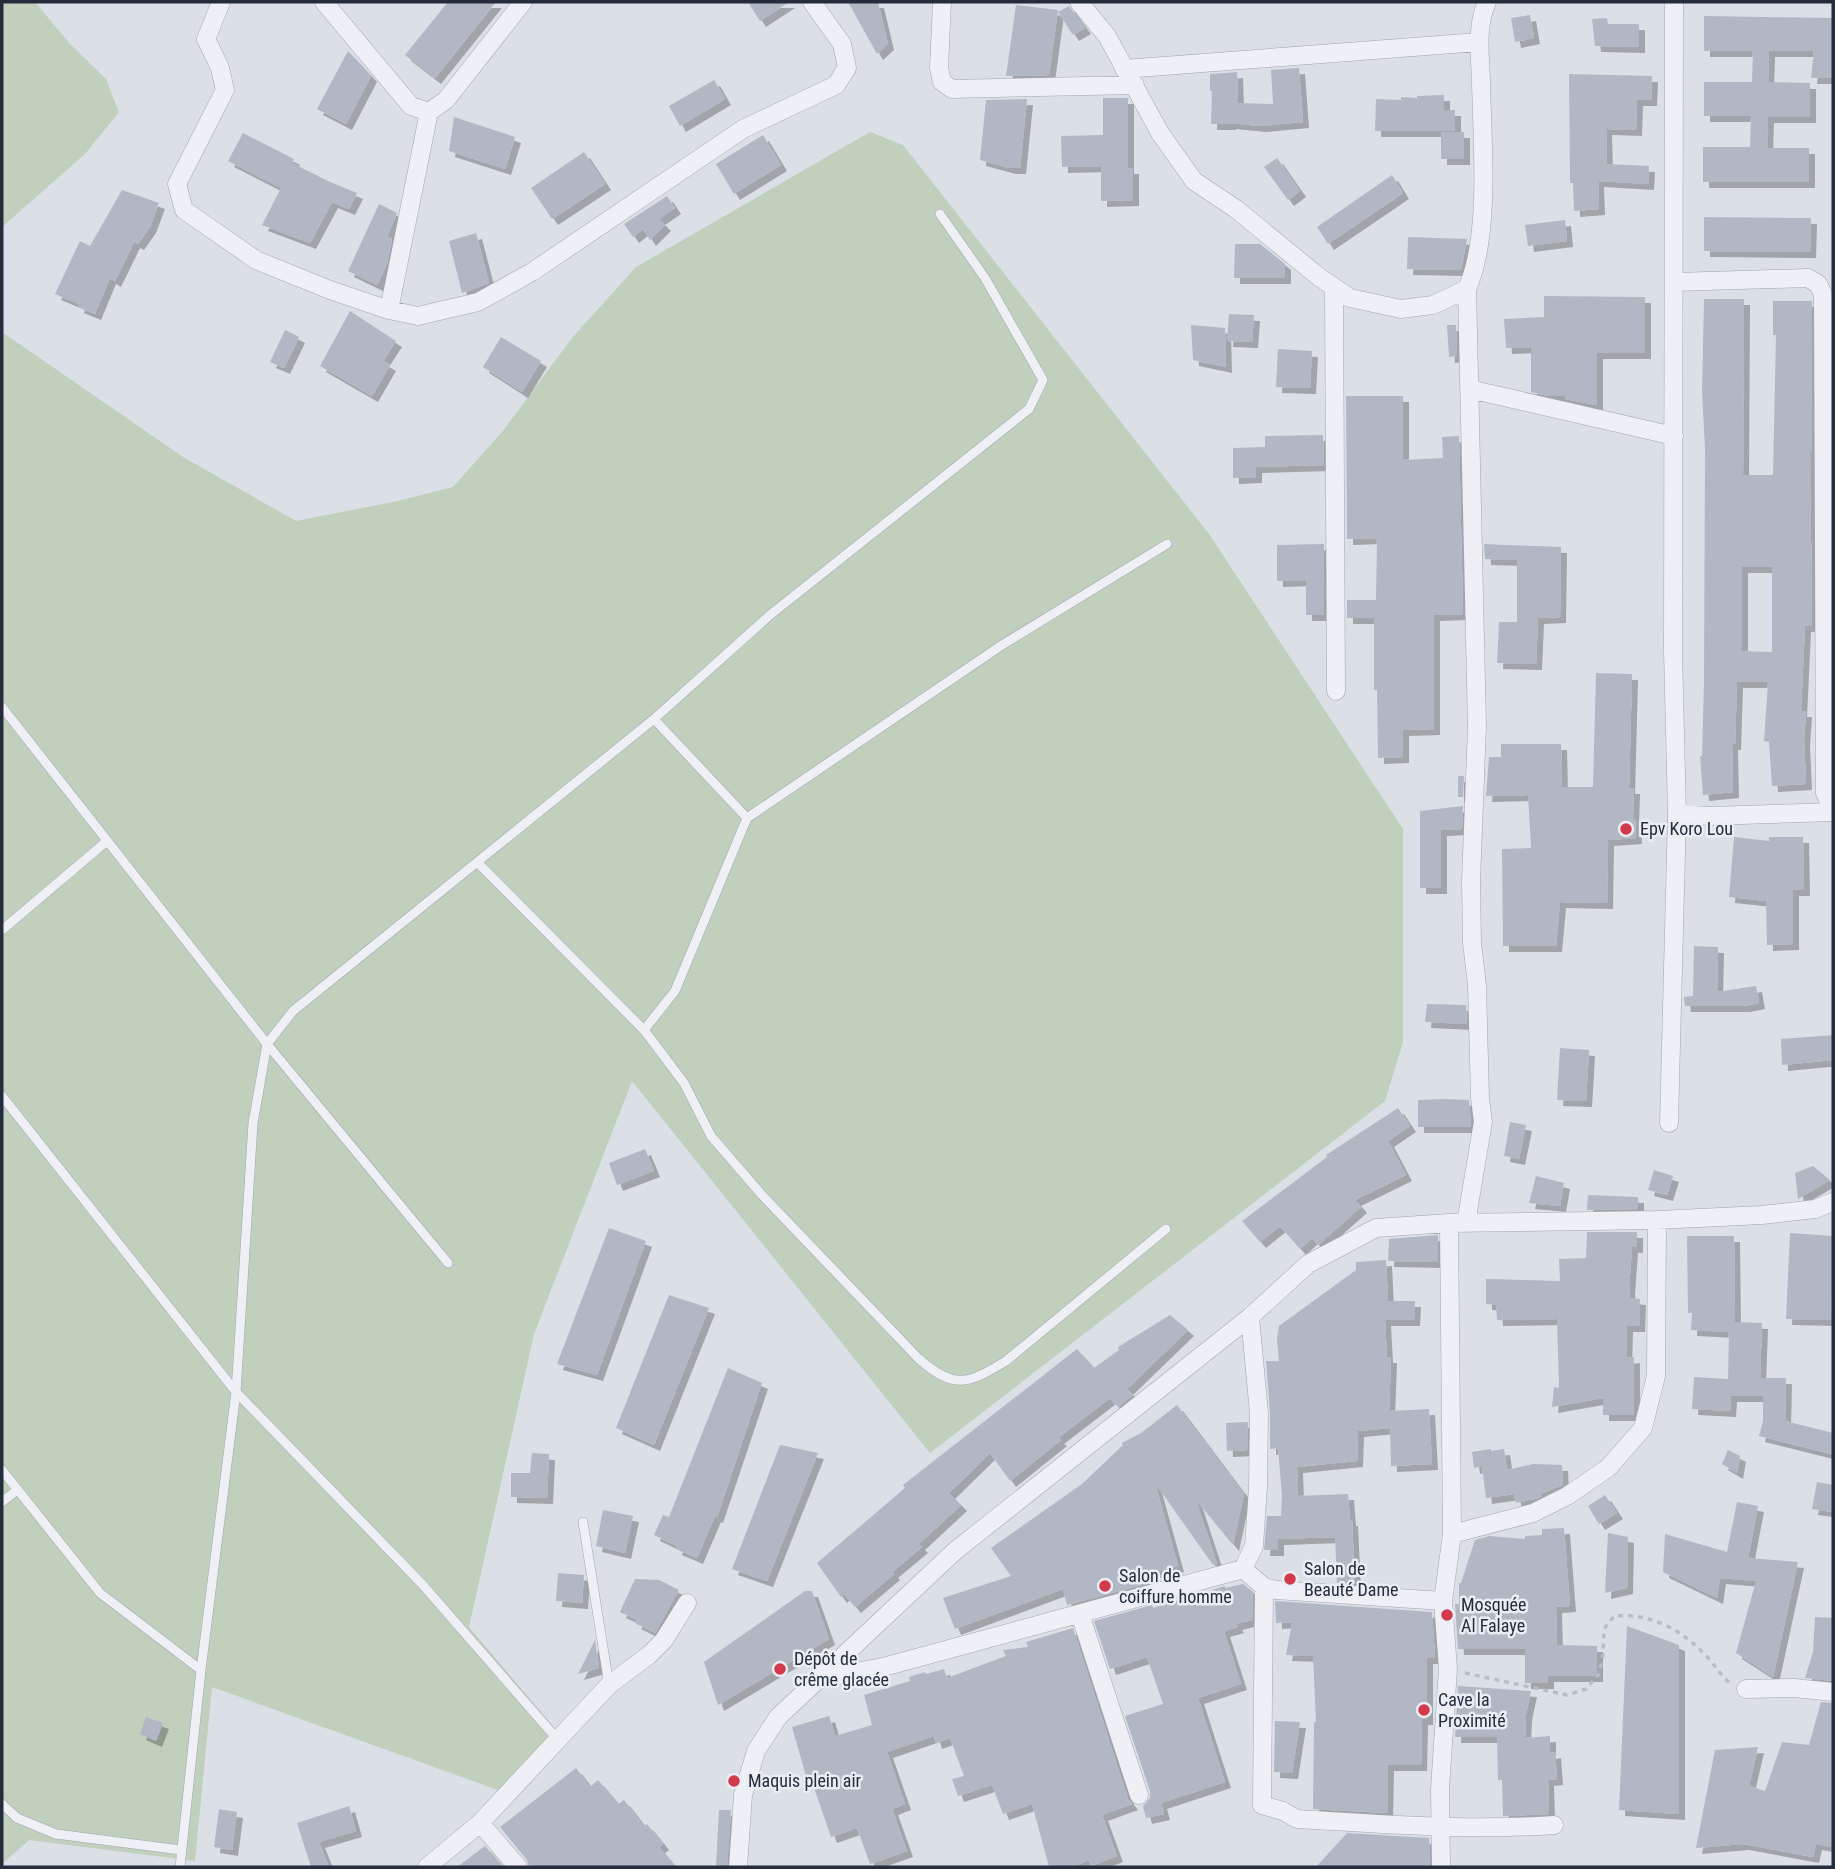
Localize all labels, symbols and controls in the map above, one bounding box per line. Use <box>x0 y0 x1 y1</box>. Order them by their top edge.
place label: Epv Koro Lou <box>1640 818 1733 839</box>
marker: Epv Koro Lou <box>1618 821 1634 837</box>
place label: Salon de Beauté Dame <box>1304 1558 1398 1600</box>
place label: Salon de coiffure homme <box>1119 1565 1232 1607</box>
marker: Salon de Beauté Dame <box>1282 1571 1298 1587</box>
marker: Salon de coiffure homme <box>1097 1578 1113 1594</box>
place label: Mosquée Al Falaye <box>1461 1594 1526 1636</box>
marker: Mosquée Al Falaye <box>1439 1607 1455 1623</box>
place label: Dépôt de crême glacée <box>794 1648 889 1690</box>
marker: Dépôt de crême glacée <box>772 1661 788 1677</box>
place label: Cave la Proximité <box>1438 1689 1506 1731</box>
marker: Cave la Proximité <box>1416 1702 1432 1718</box>
place label: Maquis plein air <box>748 1770 862 1791</box>
marker: Maquis plein air <box>726 1773 742 1789</box>

